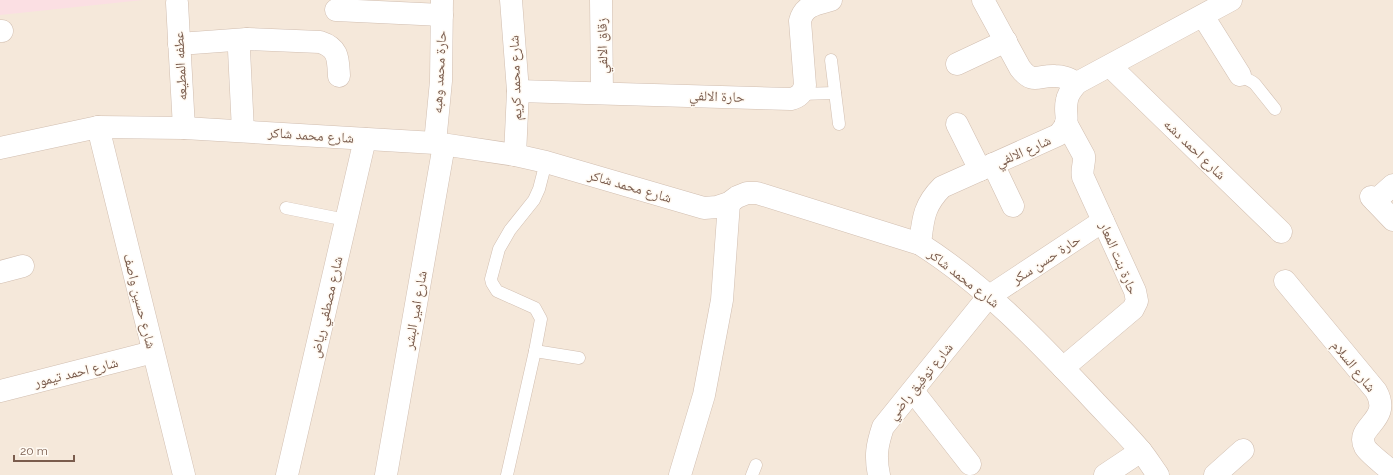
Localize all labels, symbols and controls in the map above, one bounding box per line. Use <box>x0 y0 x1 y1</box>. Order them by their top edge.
street label: زقاق الالفي <box>594 18 614 74</box>
street label: حارة محمد وهبه <box>429 30 450 114</box>
street label: عطفه المطيعه <box>170 31 190 101</box>
street label: شارع محمد كريم <box>506 35 526 121</box>
street label: حارة الالفي <box>689 87 745 109</box>
street label: شارع احمد دشه <box>1159 116 1229 184</box>
street label: شارع محمد شاكر <box>266 124 355 148</box>
street label: شارع الالفي <box>993 132 1055 174</box>
street label: شارع محمد شاكر <box>585 166 674 207</box>
street label: حارة بنت المعار <box>1095 219 1141 297</box>
street label: حارة حسن سكر <box>1008 231 1084 288</box>
street label: شارع محمد شاكر <box>923 245 1003 312</box>
street label: شارع حسين واصف <box>119 252 160 351</box>
street label: شارع مصطفي رياض <box>307 255 349 360</box>
street label: شارع امير البشر <box>400 269 432 352</box>
street label: شارع السلام <box>1327 337 1379 396</box>
street label: شارع توفيق راضي <box>884 339 959 425</box>
street label: شارع احمد تيمور <box>31 354 120 392</box>
scale bar <box>14 437 74 463</box>
text: 20 m <box>20 444 48 458</box>

